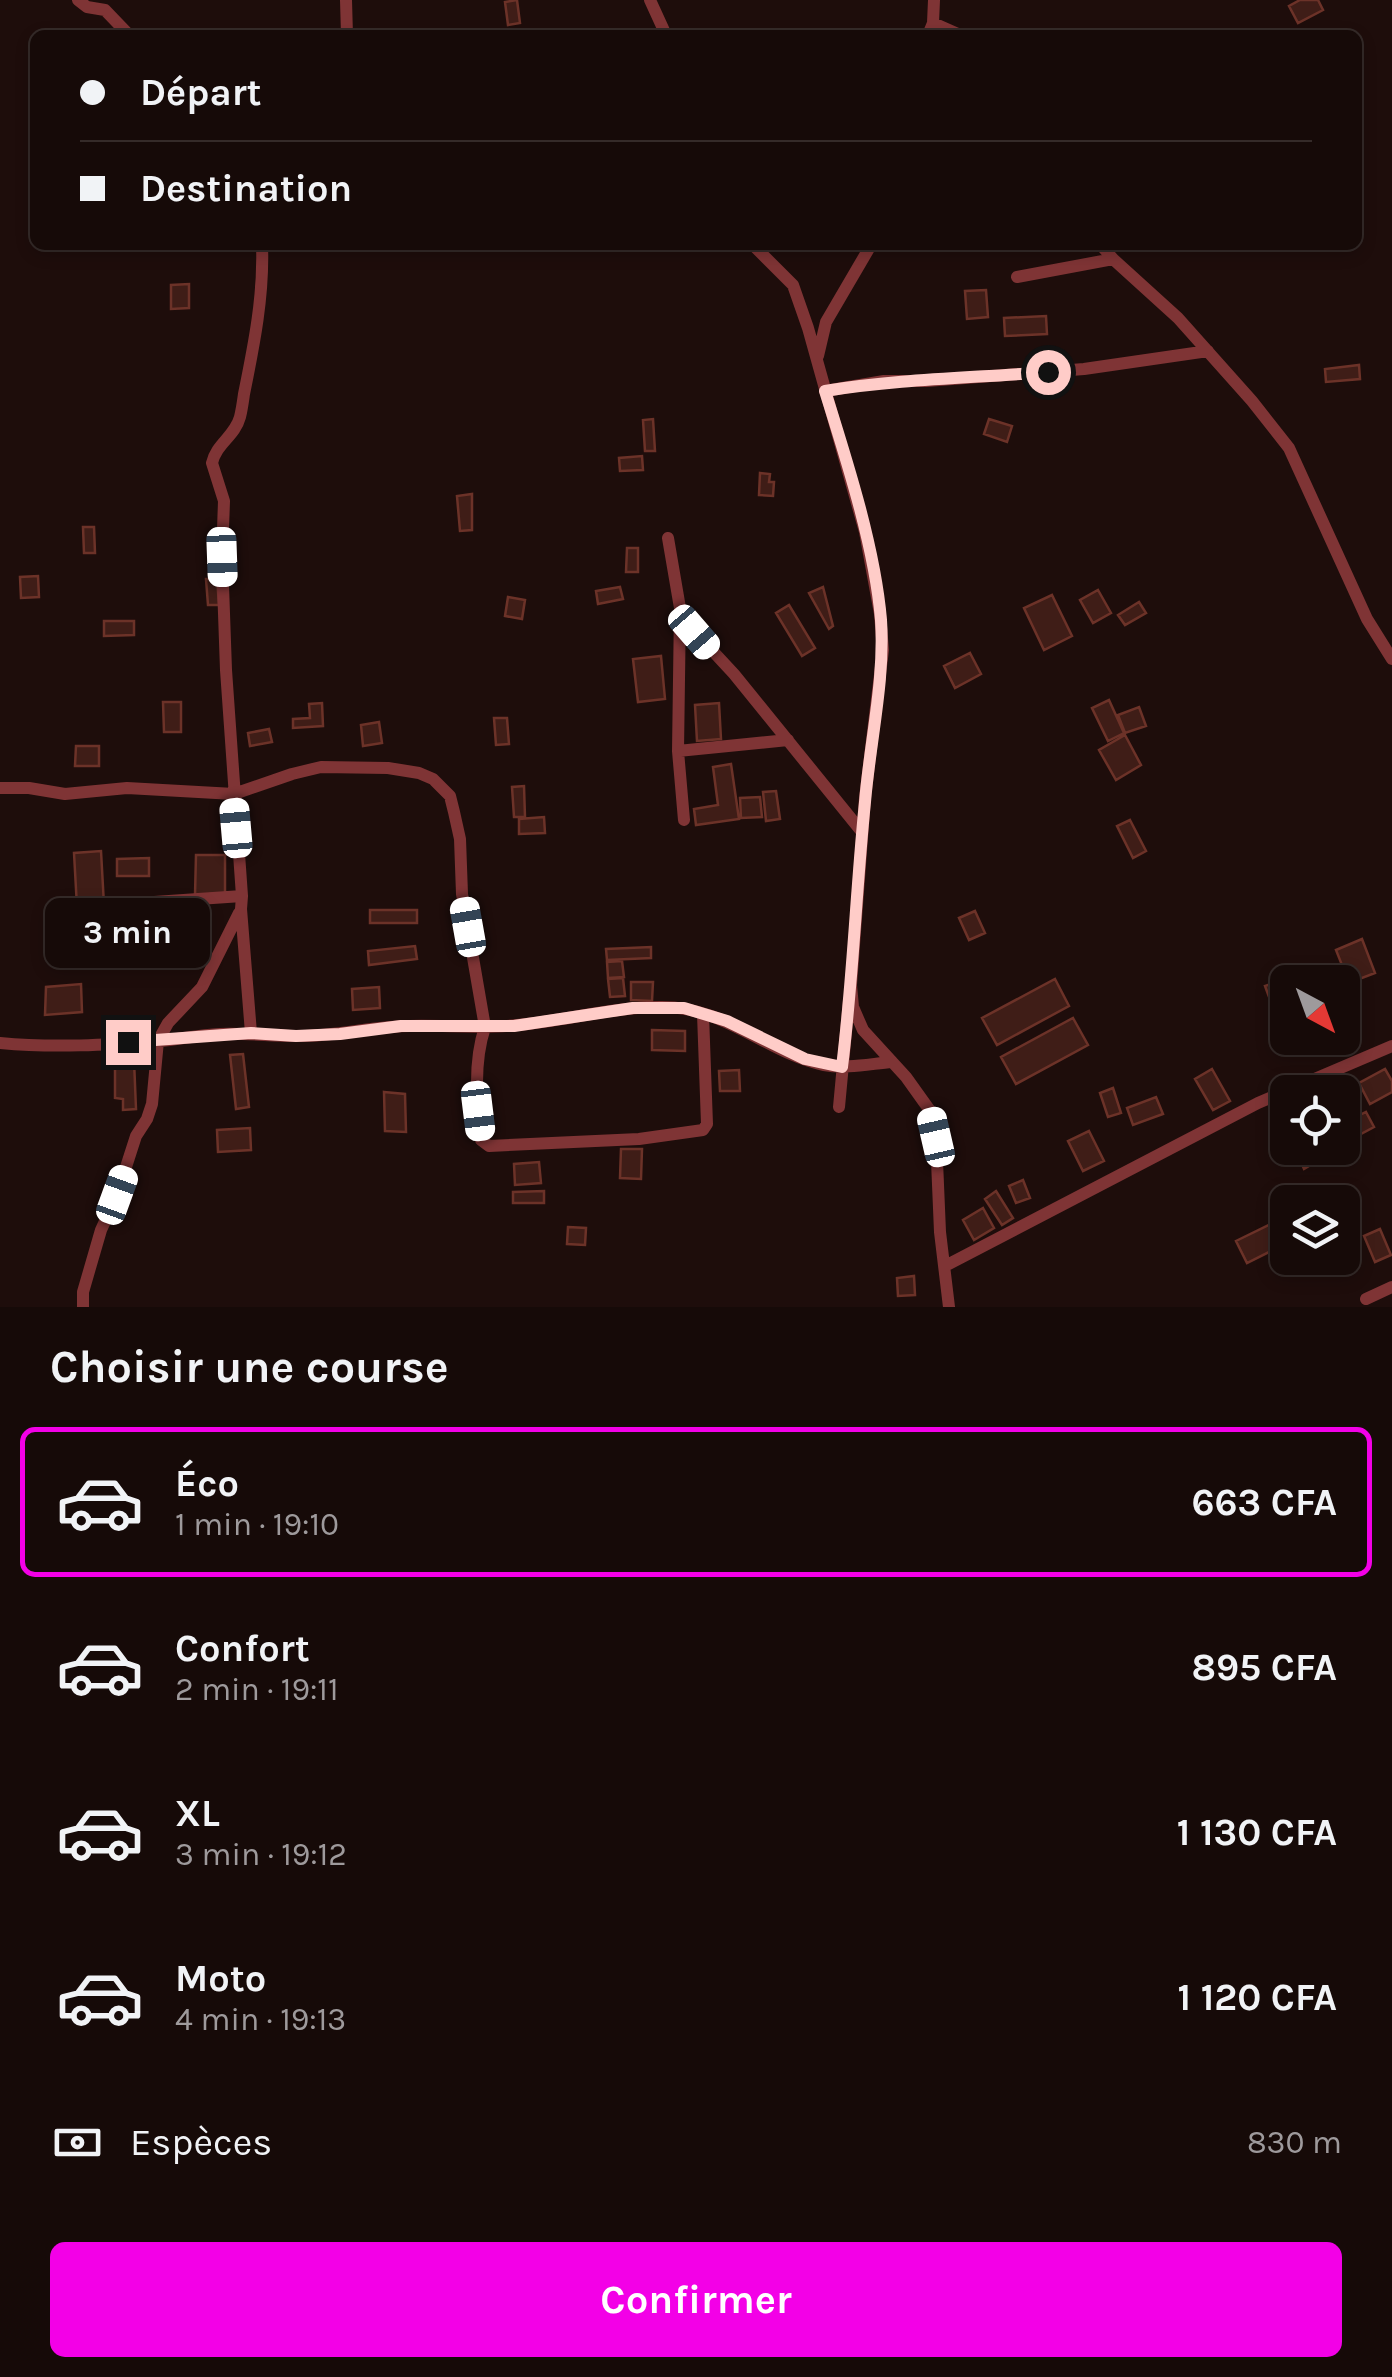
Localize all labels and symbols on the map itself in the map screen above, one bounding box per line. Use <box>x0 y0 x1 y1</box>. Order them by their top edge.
route start <box>1026 350 1071 395</box>
car <box>206 526 238 588</box>
car <box>663 600 725 664</box>
car <box>218 797 254 859</box>
car <box>448 895 488 959</box>
callout: 3 min <box>46 897 210 967</box>
north arrow <box>1270 965 1360 1055</box>
route end <box>106 1020 151 1065</box>
car <box>459 1079 497 1143</box>
car <box>915 1104 957 1170</box>
car <box>93 1162 141 1228</box>

